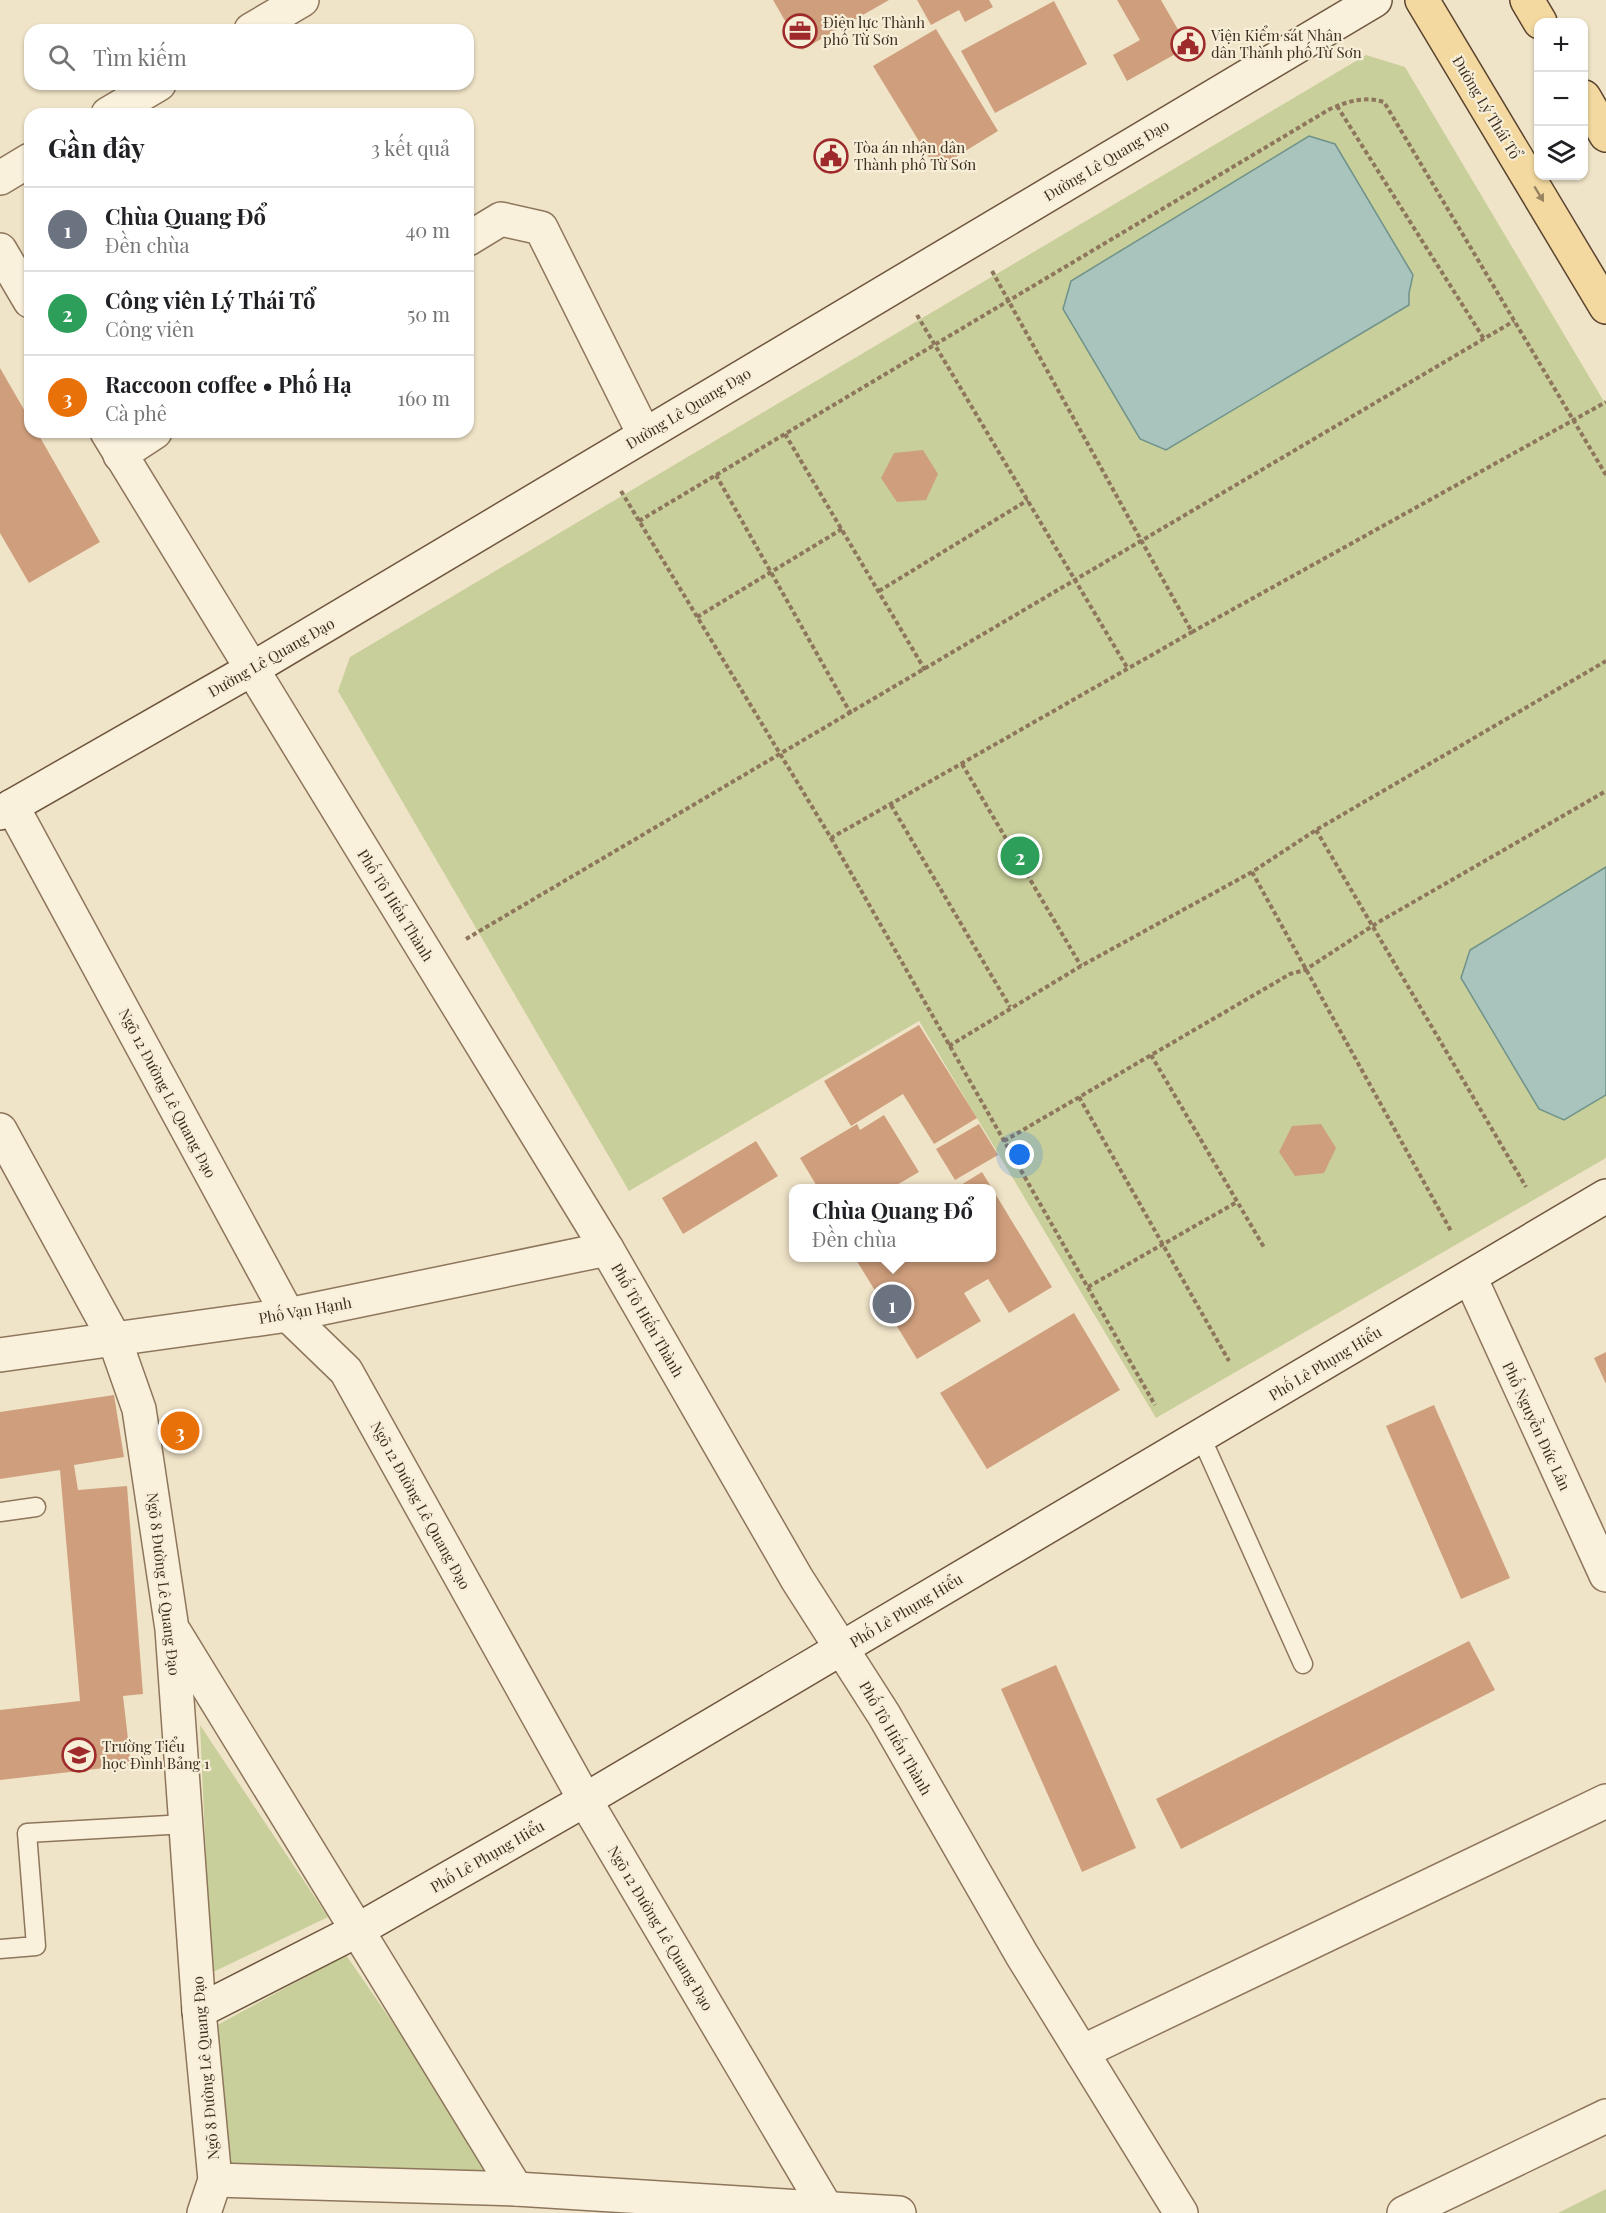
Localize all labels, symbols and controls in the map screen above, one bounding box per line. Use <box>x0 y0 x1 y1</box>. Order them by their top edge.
place label: Điện lực Thành phố Từ Sơn <box>823 12 925 49</box>
office icon: Điện lực Thành phố Từ Sơn <box>782 13 818 49</box>
map controls <box>1534 18 1588 180</box>
button: + <box>1534 18 1588 72</box>
search box <box>24 24 474 90</box>
place label: Viện Kiểm sát Nhân dân Thành phố Từ Sơn <box>1210 25 1362 62</box>
public building icon: Viện Kiểm sát Nhân dân Thành phố Từ Sơn <box>1170 26 1206 62</box>
icon: search <box>45 41 78 74</box>
text: Tìm kiếm <box>93 42 187 72</box>
street label: Đường Lý Thái Tổ <box>1448 52 1526 163</box>
button: − <box>1534 72 1588 126</box>
street label: Đường Lê Quang Đạo <box>1040 115 1172 205</box>
button: layers <box>1534 126 1588 180</box>
text: Gần đây <box>48 130 145 165</box>
text: 3 kết quả <box>371 134 450 161</box>
place label: Tòa án nhân dân Thành phố Từ Sơn <box>854 137 976 174</box>
public building icon: Tòa án nhân dân Thành phố Từ Sơn <box>813 138 849 174</box>
one-way arrow <box>1533 186 1544 202</box>
text: Chùa Quang Đổ <box>105 201 266 231</box>
text: 1 <box>64 216 71 243</box>
text: 40 m <box>405 216 450 243</box>
text: Đền chùa <box>105 231 190 258</box>
text: Công viên Lý Thái Tổ <box>105 285 315 315</box>
text: 2 <box>62 300 73 327</box>
text: 50 m <box>407 300 450 327</box>
text: Công viên <box>105 315 194 342</box>
street label: Đường Lê Quang Đạo <box>622 363 754 453</box>
text: Raccoon coffee • Phố Hạ <box>105 369 352 399</box>
text: 3 <box>63 384 72 411</box>
text: 160 m <box>398 384 450 411</box>
text: Cà phê <box>105 399 167 426</box>
street label: Đường Lê Quang Đạo <box>204 613 338 701</box>
pin: 2 <box>1000 834 1040 878</box>
street label: Phố Tô Hiến Thành <box>353 845 440 965</box>
street label: Ngõ 12 Đường Lê Quang Đạo <box>115 1005 221 1181</box>
your location <box>1005 1140 1034 1169</box>
popup <box>789 1184 996 1262</box>
text: Chùa Quang Đổ <box>812 1195 973 1225</box>
text: Đền chùa <box>812 1225 897 1252</box>
street label: Phố Tô Hiến Thành <box>607 1259 690 1381</box>
pin: 1 <box>872 1282 912 1326</box>
street label: Phố Vạn Hạnh <box>257 1291 353 1328</box>
street label: Phố Lê Phụng Hiểu <box>1264 1320 1385 1405</box>
street label: Phố Nguyễn Đức Lân <box>1498 1358 1577 1494</box>
pin: 3 <box>160 1408 200 1454</box>
street label: Ngõ 12 Đường Lê Quang Đạo <box>366 1417 476 1593</box>
street label: Ngõ 8 Đường Lê Quang Đạo <box>143 1491 185 1677</box>
street label: Phố Lê Phụng Hiểu <box>845 1567 966 1652</box>
street label: Phố Tô Hiến Thành <box>855 1677 938 1799</box>
place label: Trường Tiểu học Đình Bảng 1 <box>102 1736 210 1773</box>
school or university icon: Trường Tiểu học Đình Bảng 1 <box>61 1737 97 1773</box>
street label: Phố Lê Phụng Hiểu <box>426 1814 548 1897</box>
street label: Ngõ 12 Đường Lê Quang Đạo <box>604 1842 718 2014</box>
street label: Ngõ 8 Đường Lê Quang Đạo <box>187 1975 223 2161</box>

